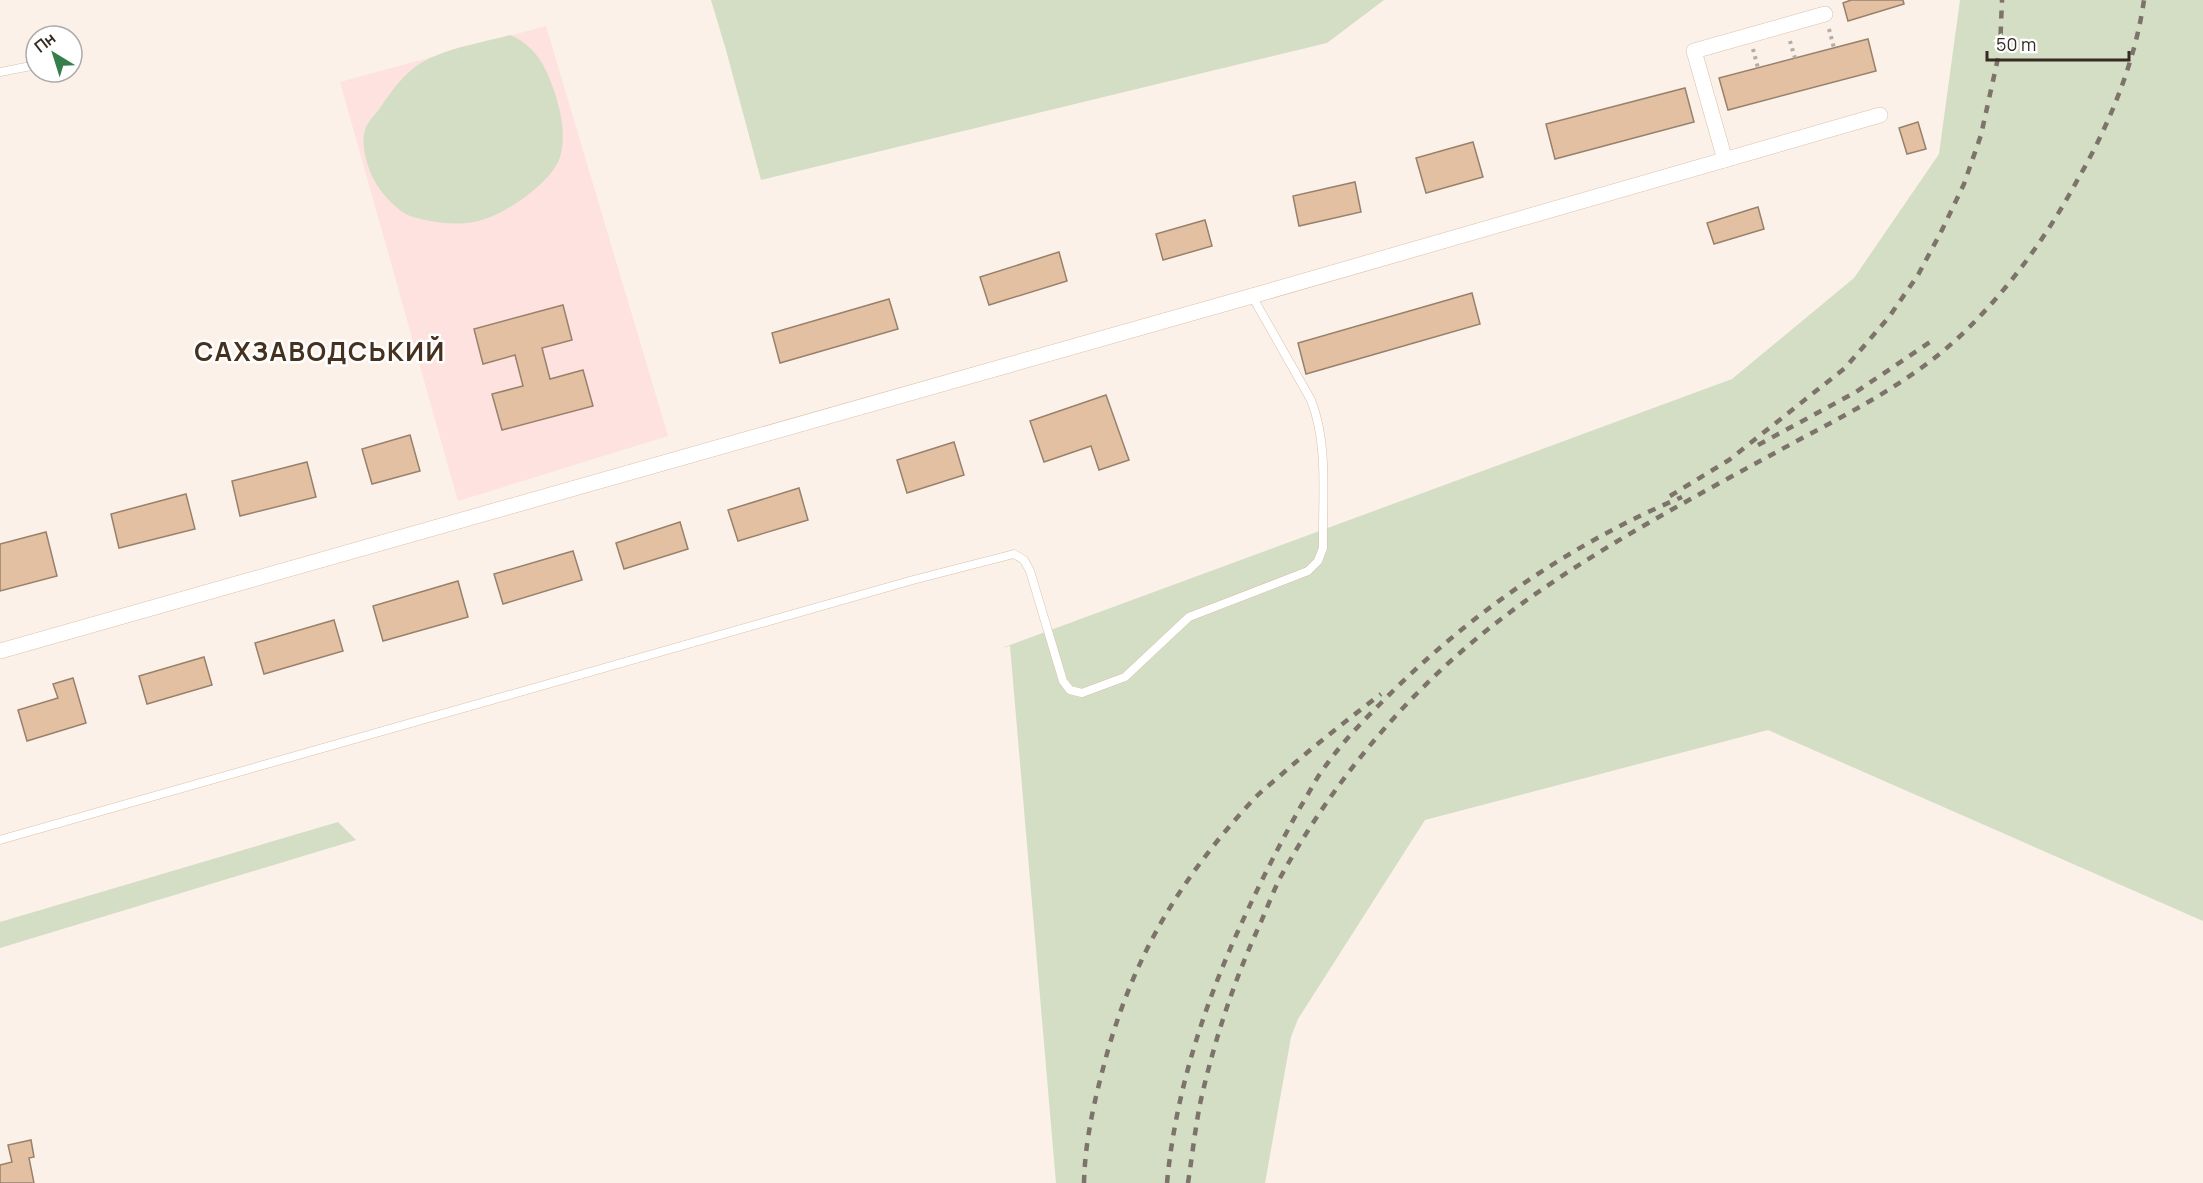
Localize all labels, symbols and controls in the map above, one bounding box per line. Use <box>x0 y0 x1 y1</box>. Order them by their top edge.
north arrow <box>24 24 84 84</box>
scale bar <box>1987 24 2130 62</box>
text: Пн <box>30 27 60 57</box>
text: 50 m <box>1996 32 2036 56</box>
district label: САХЗАВОДСЬКИЙ <box>194 333 446 369</box>

